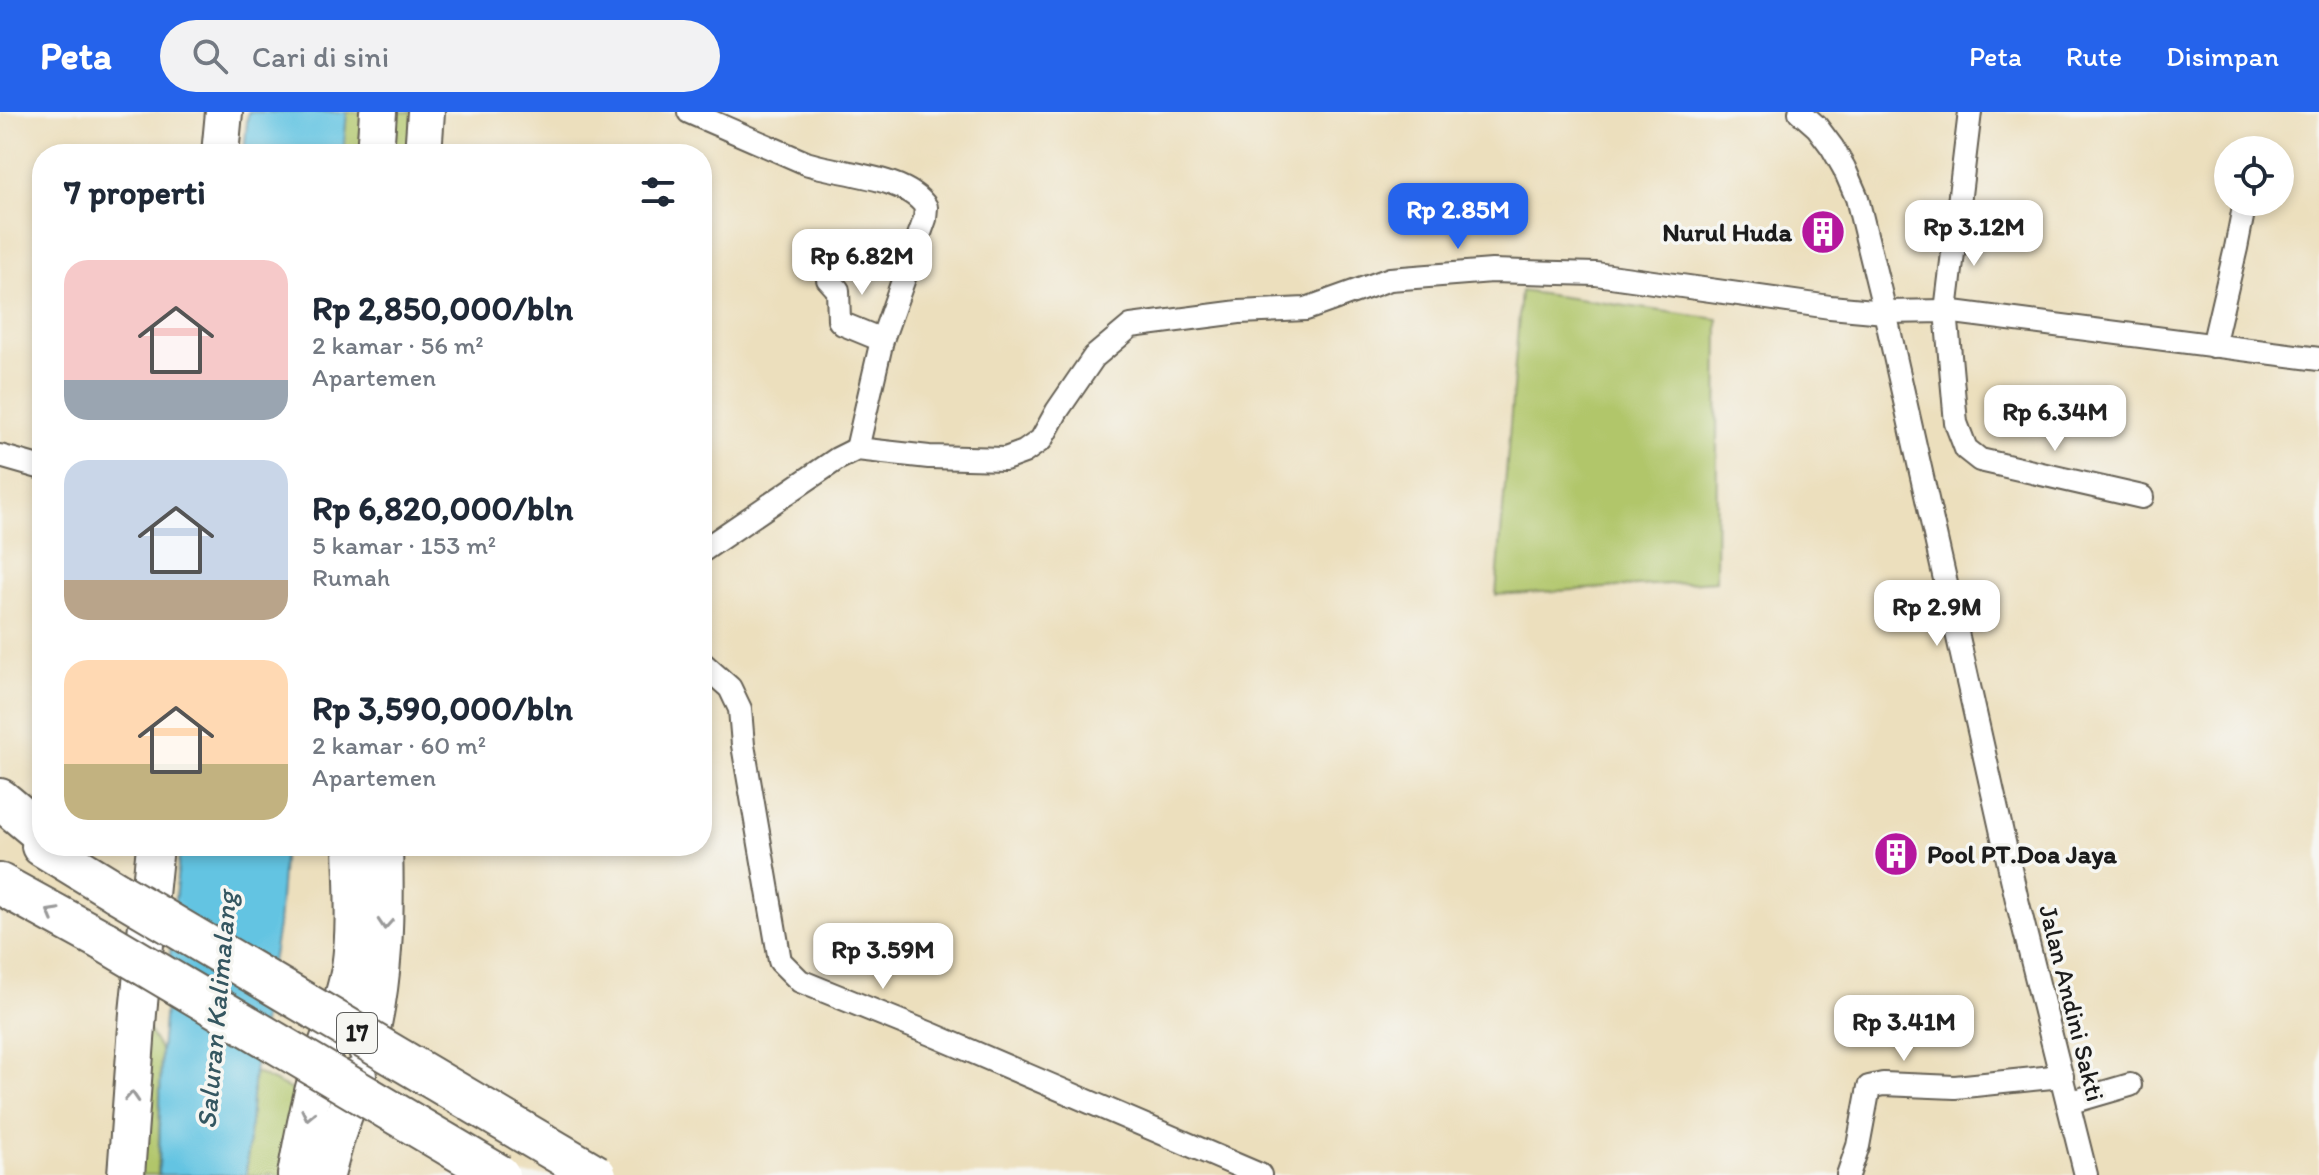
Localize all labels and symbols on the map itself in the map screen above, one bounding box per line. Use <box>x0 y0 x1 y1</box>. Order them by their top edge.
pin: Rp 2.85M <box>1375 183 1541 251</box>
pin: Rp 3.12M <box>1891 200 2057 268</box>
building icon: Nurul Huda <box>1799 208 1847 256</box>
place label: Nurul Huda <box>1662 216 1792 248</box>
pin: Rp 6.82M <box>779 229 945 297</box>
pin: Rp 6.34M <box>1972 385 2138 453</box>
pin: Rp 2.9M <box>1863 580 2011 648</box>
building icon: Pool PT.Doa Jaya <box>1872 830 1920 878</box>
place label: Pool PT.Doa Jaya <box>1927 838 2117 870</box>
water label: Saluran Kalimalang <box>189 886 244 1130</box>
street label: Jalan Andini Sakti <box>2032 901 2112 1105</box>
one-way arrow <box>46 907 60 922</box>
one-way arrow <box>377 918 394 931</box>
pin: Rp 3.59M <box>800 923 966 991</box>
pin: Rp 3.41M <box>1821 995 1987 1063</box>
road number: 17 <box>337 1013 377 1053</box>
one-way arrow <box>123 1090 140 1103</box>
one-way arrow <box>300 1108 317 1121</box>

